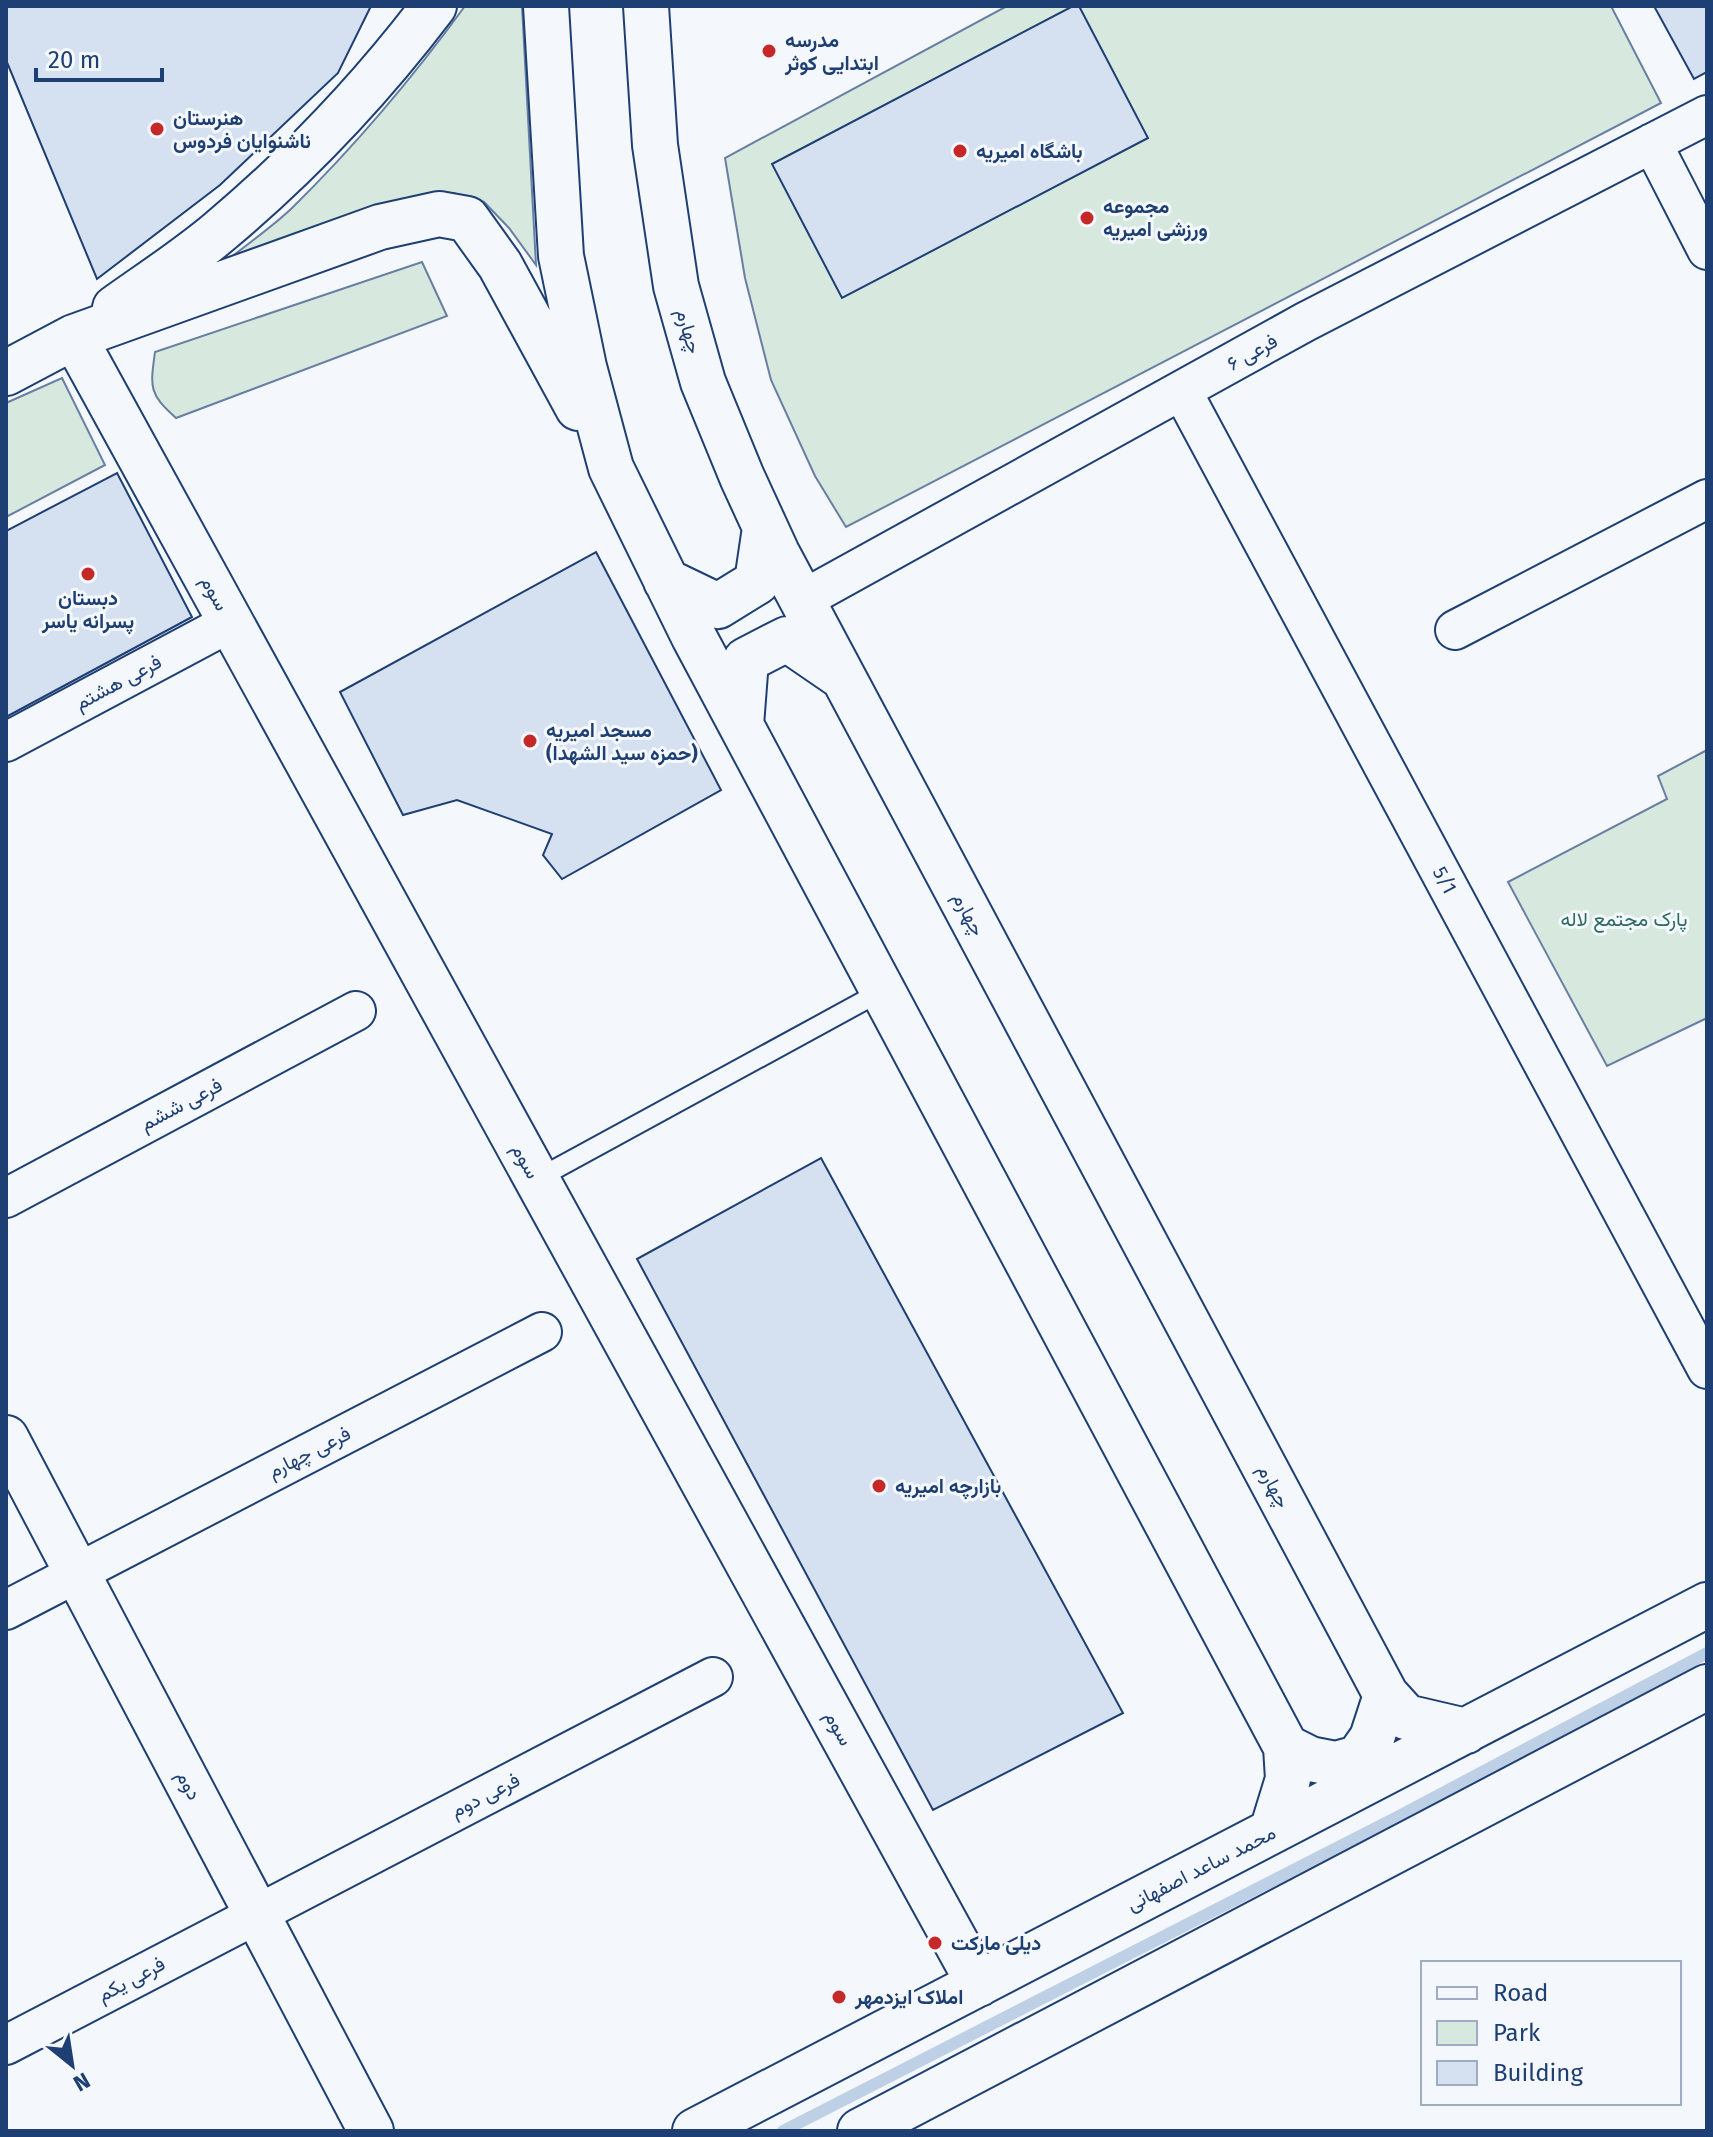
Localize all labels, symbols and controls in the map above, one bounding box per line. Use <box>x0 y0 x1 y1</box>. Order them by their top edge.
place label: مدرسه ابتدایی کوثر <box>784 28 879 76</box>
scale bar <box>36 32 162 82</box>
marker: مدرسه ابتدایی کوثر <box>760 42 778 60</box>
text: 20 m <box>48 46 100 74</box>
place label: هنرستان ناشنوایان فردوس <box>173 106 311 154</box>
marker: هنرستان ناشنوایان فردوس <box>148 120 166 138</box>
place label: باشگاه امیریه <box>976 139 1083 164</box>
marker: باشگاه امیریه <box>951 142 969 160</box>
place label: مجموعه ورزشی امیریه <box>1103 194 1208 242</box>
marker: مجموعه ورزشی امیریه <box>1078 209 1096 227</box>
street label: چهارم <box>669 306 707 357</box>
street label: فرعی ۶ <box>1223 328 1282 376</box>
marker: دبستان پسرانه یاسر <box>79 565 97 583</box>
street label: سوم <box>195 571 234 615</box>
place label: دبستان پسرانه یاسر <box>41 586 134 635</box>
street label: فرعی هشتم <box>71 649 166 716</box>
place label: مسجد امیریه (حمزه سید الشهدا) <box>546 718 698 766</box>
marker: مسجد امیریه (حمزه سید الشهدا) <box>521 732 539 750</box>
street label: 5/1 <box>1428 862 1462 898</box>
street label: چهارم <box>946 888 990 941</box>
park label: پارک مجتمع لاله <box>1560 907 1688 933</box>
street label: فرعی ششم <box>136 1072 227 1136</box>
street label: سوم <box>506 1139 545 1183</box>
street label: فرعی چهارم <box>264 1421 355 1485</box>
street label: چهارم <box>1251 1460 1295 1513</box>
place label: بازارچه امیریه <box>895 1474 1001 1500</box>
marker: بازارچه امیریه <box>870 1477 888 1495</box>
street label: سوم <box>819 1706 858 1750</box>
street label: دوم <box>170 1766 207 1805</box>
street label: فرعی دوم <box>446 1767 524 1823</box>
street label: محمد ساعد اصفهانی <box>1122 1820 1280 1917</box>
place label: دیلی مارکت <box>951 1931 1041 1956</box>
marker: دیلی مارکت <box>926 1934 944 1952</box>
street label: فرعی یکم <box>93 1951 169 2008</box>
legend <box>1421 1961 1681 2105</box>
text: Road <box>1493 1979 1548 2007</box>
place label: املاک ایزدمهر <box>854 1985 963 2010</box>
marker: املاک ایزدمهر <box>830 1988 848 2006</box>
text: Park <box>1493 2019 1541 2047</box>
north arrow <box>32 2025 112 2105</box>
text: Building <box>1493 2059 1583 2087</box>
text: N <box>69 2067 95 2097</box>

